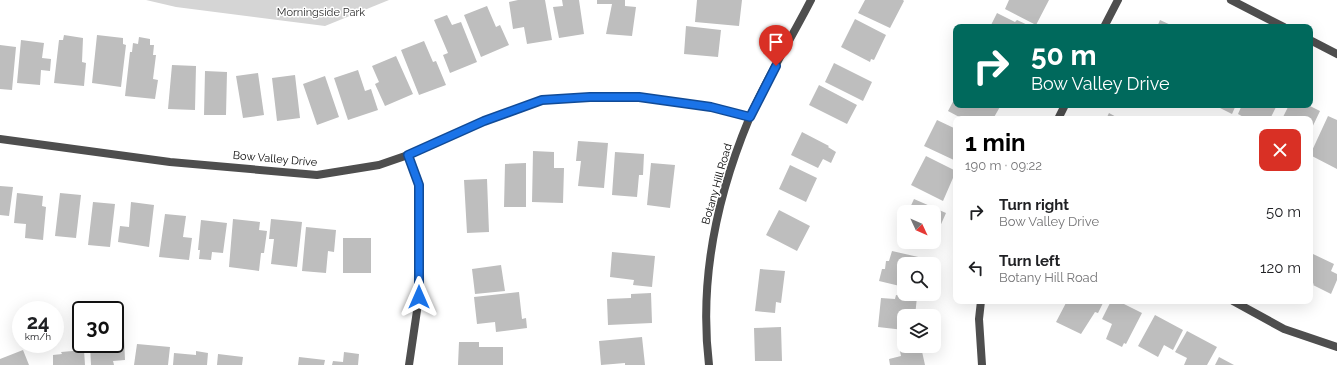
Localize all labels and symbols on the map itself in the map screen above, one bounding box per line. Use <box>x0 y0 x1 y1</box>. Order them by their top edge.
park label: Morningside Park <box>277 6 365 19</box>
pin <box>759 25 793 66</box>
street label: Botany Hill Road <box>699 142 735 226</box>
street label: Bow Valley Drive <box>232 149 318 169</box>
north arrow <box>897 205 941 249</box>
position arrow <box>398 276 440 318</box>
speed limit sign: 30 <box>72 301 124 353</box>

